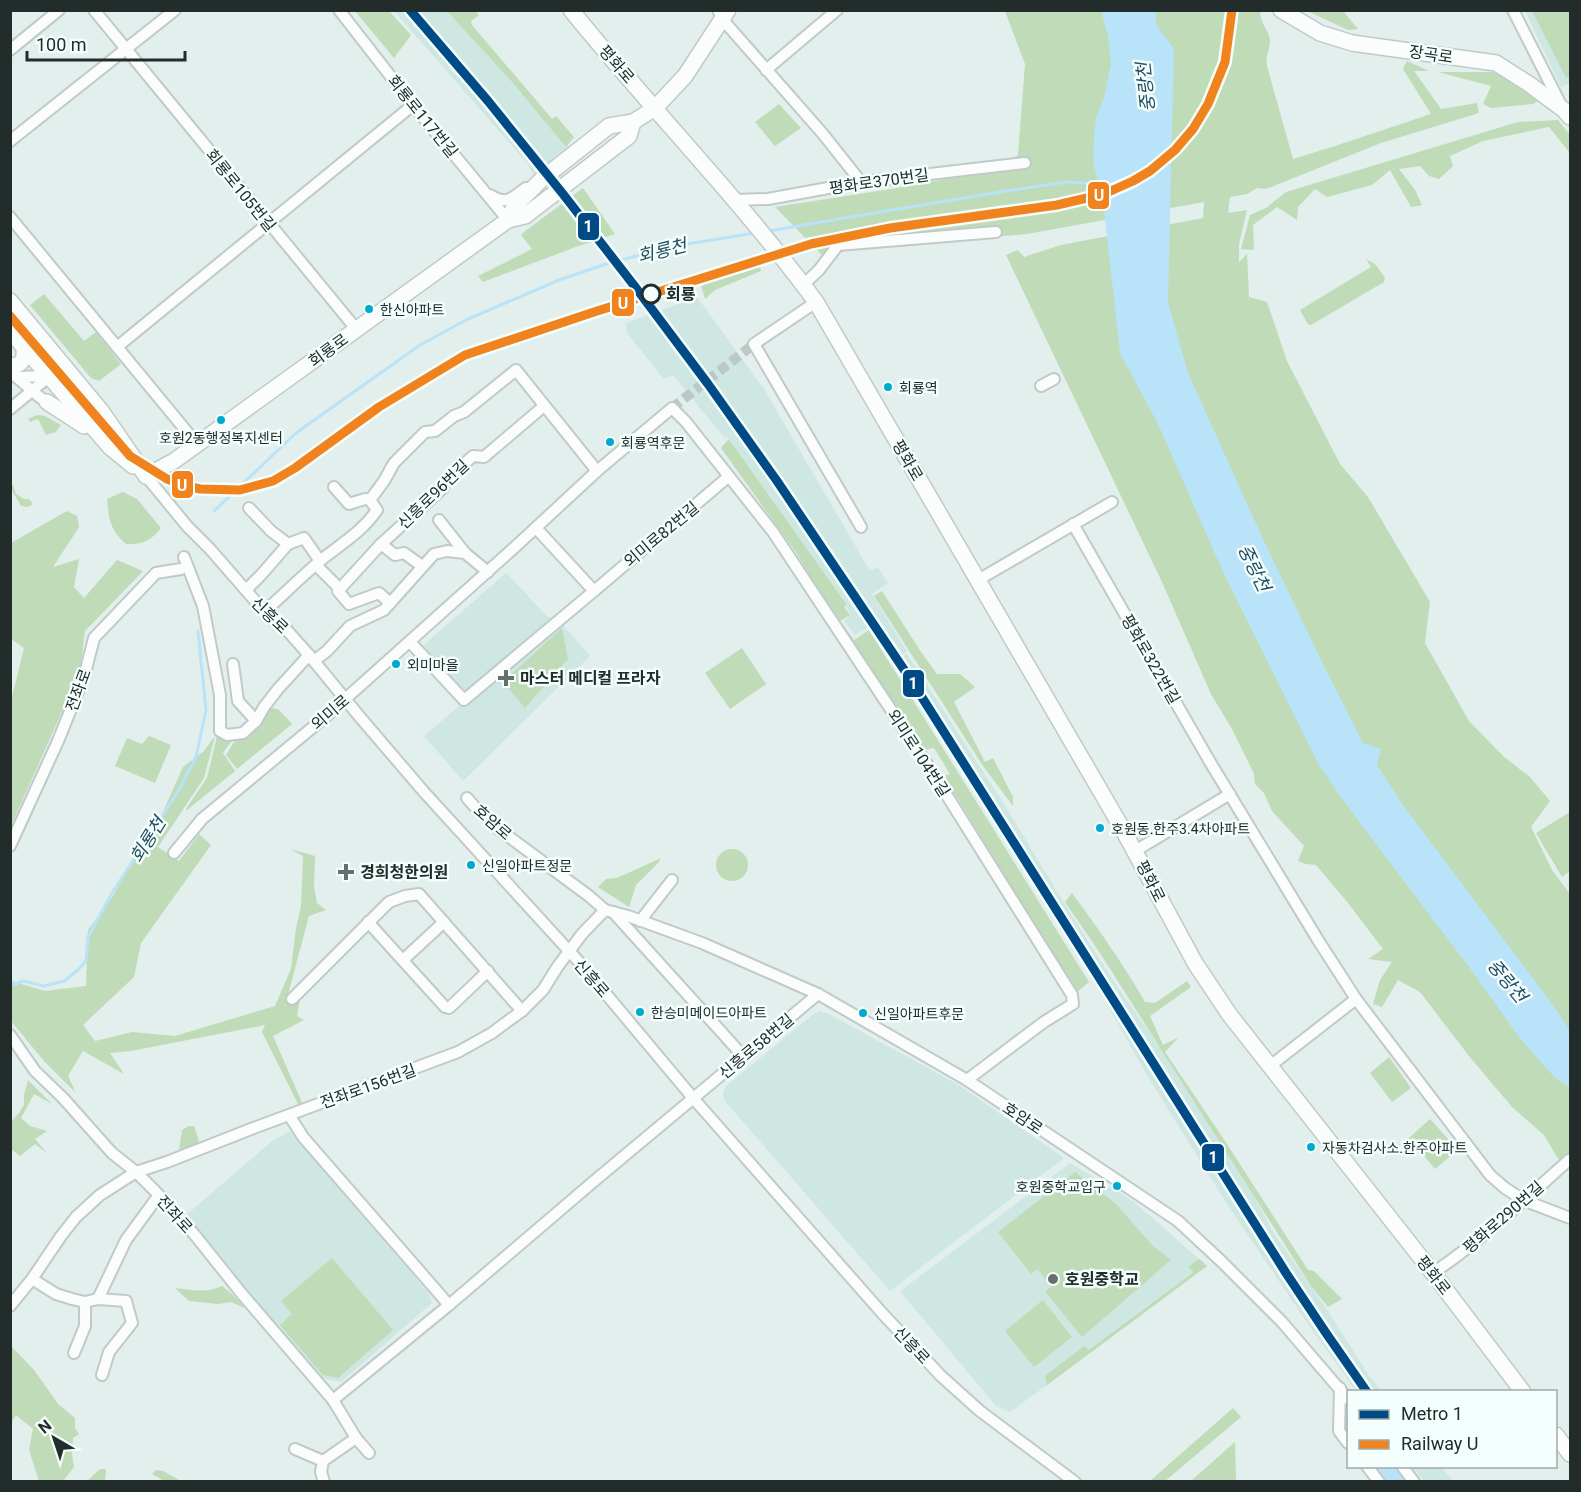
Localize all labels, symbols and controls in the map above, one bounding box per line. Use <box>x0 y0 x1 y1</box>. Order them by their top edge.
scale bar <box>27 24 184 62</box>
text: 100 m <box>36 34 87 55</box>
street label: 평화로 <box>595 41 638 87</box>
street label: 장곡로 <box>1408 42 1454 67</box>
water label: 중랑천 <box>1132 59 1159 113</box>
street label: 회룡로117번길 <box>384 71 462 161</box>
street label: 회룡로105번길 <box>202 145 280 235</box>
street label: 평화로370번길 <box>828 165 930 198</box>
line badge: U <box>1087 181 1110 210</box>
text: U <box>1094 186 1104 205</box>
line badge: 1 <box>577 212 600 241</box>
text: 1 <box>583 217 593 236</box>
water label: 회룡천 <box>635 234 691 267</box>
marker: 회룡 <box>641 284 661 304</box>
place label: 회룡 <box>666 285 696 304</box>
line badge: U <box>611 288 635 317</box>
text: U <box>618 294 628 313</box>
place label: 한신아파트 <box>380 302 445 318</box>
marker: 한신아파트 <box>363 303 375 315</box>
street label: 회룡로 <box>305 330 352 371</box>
place label: 회룡역 <box>899 380 938 396</box>
marker: 회룡역 <box>882 381 894 393</box>
marker: 호원2동행정복지센터 <box>215 414 227 426</box>
place label: 호원2동행정복지센터 <box>159 430 283 446</box>
place label: 회룡역후문 <box>621 435 686 451</box>
marker: 회룡역후문 <box>604 436 616 448</box>
street label: 평화로 <box>888 436 927 484</box>
street label: 신흥로96번길 <box>394 456 473 533</box>
line badge: U <box>171 470 194 499</box>
text: U <box>177 476 187 495</box>
street label: 외미로82번길 <box>620 498 703 571</box>
water label: 중랑천 <box>1234 541 1276 597</box>
street label: 신흥로 <box>247 593 292 638</box>
street label: 평화로322번길 <box>1117 611 1184 708</box>
place label: 외미마을 <box>407 657 459 673</box>
marker: 외미마을 <box>390 658 402 670</box>
street label: 전좌로 <box>62 666 95 714</box>
marker: 마스터 메디컬 프라자 <box>497 669 515 687</box>
place label: 마스터 메디컬 프라자 <box>520 669 661 688</box>
line badge: 1 <box>902 669 925 698</box>
text: 1 <box>908 674 918 693</box>
street label: 외미로 <box>307 691 353 734</box>
street label: 외미로104번길 <box>883 706 954 801</box>
street label: 호암로 <box>470 801 516 844</box>
water label: 회룡천 <box>126 811 171 866</box>
place label: 호원동.한주3.4차아파트 <box>1111 821 1250 837</box>
marker: 호원동.한주3.4차아파트 <box>1094 822 1106 834</box>
street label: 평화로 <box>1132 857 1169 905</box>
place label: 신일아파트정문 <box>482 858 572 874</box>
marker: 신일아파트정문 <box>465 859 477 871</box>
marker: 경희청한의원 <box>337 863 355 881</box>
place label: 경희청한의원 <box>360 863 448 882</box>
street label: 신흥로 <box>570 955 613 1001</box>
water label: 중랑천 <box>1483 955 1533 1008</box>
place label: 한승미메이드아파트 <box>651 1005 767 1021</box>
marker: 한승미메이드아파트 <box>634 1006 646 1018</box>
place label: 신일아파트후문 <box>874 1006 964 1022</box>
marker: 신일아파트후문 <box>857 1007 869 1019</box>
street label: 신흥로58번길 <box>715 1010 798 1083</box>
street label: 전좌로156번길 <box>318 1060 419 1113</box>
street label: 호암로 <box>999 1098 1047 1139</box>
place label: 자동차검사소.한주아파트 <box>1322 1140 1467 1156</box>
marker: 자동차검사소.한주아파트 <box>1305 1141 1317 1153</box>
line badge: 1 <box>1201 1143 1225 1172</box>
text: 1 <box>1208 1148 1218 1167</box>
street label: 평화로290번길 <box>1459 1177 1548 1258</box>
place label: 호원중학교입구 <box>1016 1179 1106 1195</box>
marker: 호원중학교입구 <box>1111 1180 1123 1192</box>
street label: 전좌로 <box>153 1192 197 1237</box>
street label: 평화로 <box>1413 1252 1455 1299</box>
place label: 호원중학교 <box>1065 1270 1139 1289</box>
marker: 호원중학교 <box>1046 1272 1060 1286</box>
street label: 신흥로 <box>890 1323 934 1368</box>
legend <box>1347 1390 1557 1468</box>
text: Metro 1 <box>1401 1403 1463 1424</box>
north arrow <box>24 1408 84 1468</box>
text: N <box>35 1416 55 1438</box>
text: Railway U <box>1401 1433 1478 1454</box>

